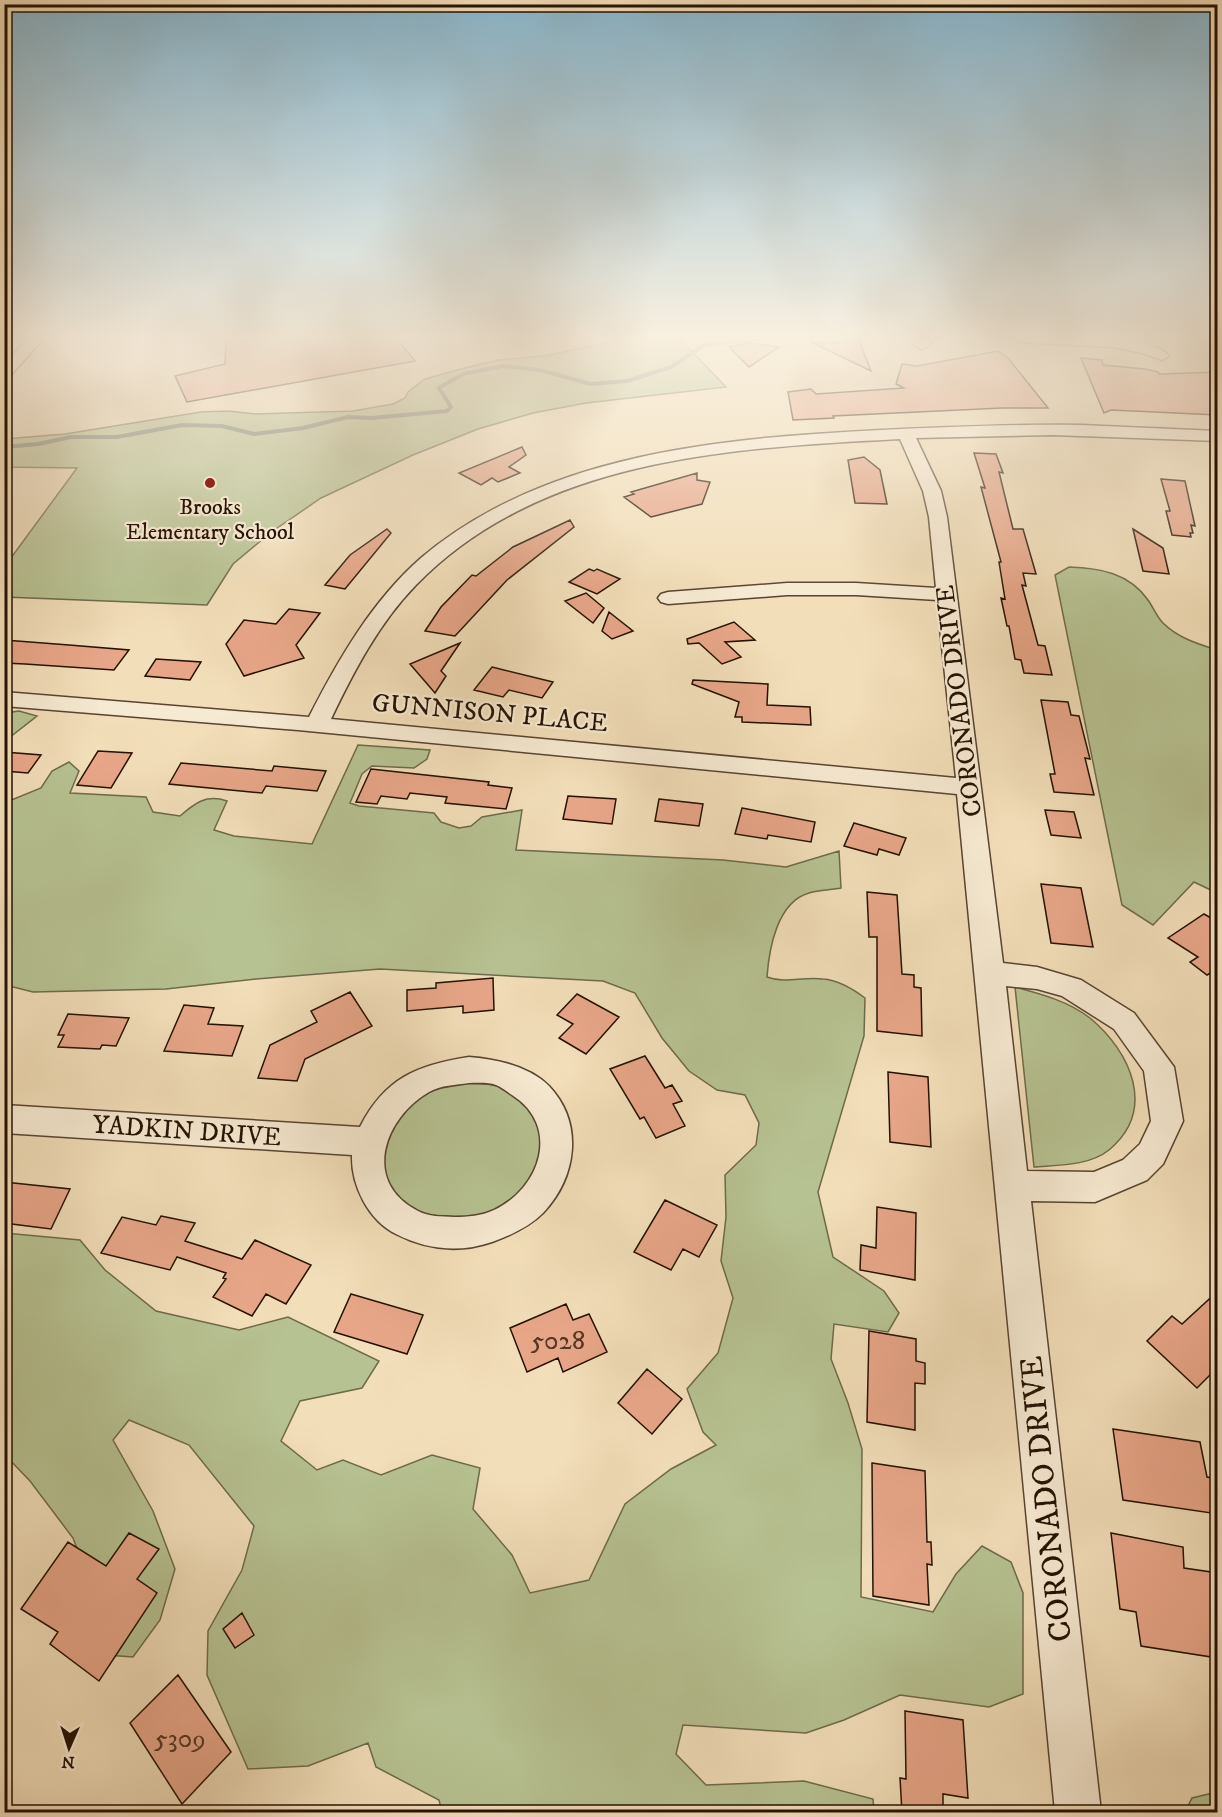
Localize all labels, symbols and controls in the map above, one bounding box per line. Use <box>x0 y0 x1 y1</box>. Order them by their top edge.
marker: Brooks Elementary School <box>203 476 217 490</box>
place label: Brooks Elementary School <box>126 494 295 546</box>
street label: CORONADO DRIVE <box>929 583 990 819</box>
street label: GUNNISON PLACE <box>371 687 609 740</box>
street label: YADKIN DRIVE <box>91 1108 282 1155</box>
house number: 5028 <box>531 1324 585 1358</box>
street label: CORONADO DRIVE <box>1012 1354 1082 1644</box>
north arrow <box>39 1718 99 1778</box>
house number: 5309 <box>154 1722 206 1756</box>
text: N <box>61 1752 75 1772</box>

